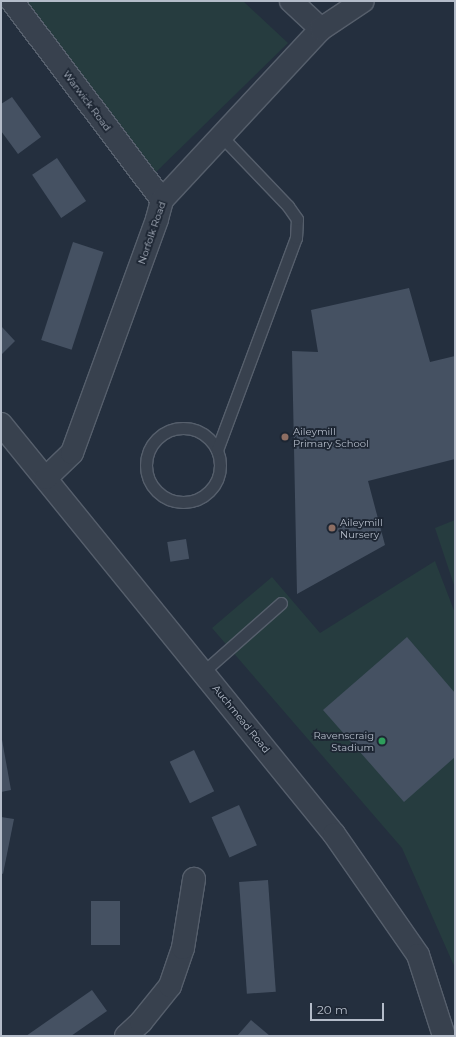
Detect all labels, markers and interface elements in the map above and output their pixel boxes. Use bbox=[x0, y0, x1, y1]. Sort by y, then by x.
street label: Warwick Road bbox=[60, 68, 114, 134]
street label: Norfolk Road bbox=[136, 200, 168, 266]
place label: Aileymill Primary School bbox=[293, 425, 369, 448]
marker: Aileymill Primary School bbox=[280, 432, 290, 442]
place label: Aileymill Nursery bbox=[340, 516, 383, 540]
marker: Aileymill Nursery bbox=[327, 523, 337, 533]
street label: Auchmead Road bbox=[210, 683, 272, 755]
place label: Ravenscraig Stadium bbox=[313, 729, 374, 752]
marker: Ravenscraig Stadium bbox=[377, 736, 387, 746]
scale bar bbox=[312, 995, 386, 1021]
text: 20 m bbox=[317, 1002, 348, 1017]

